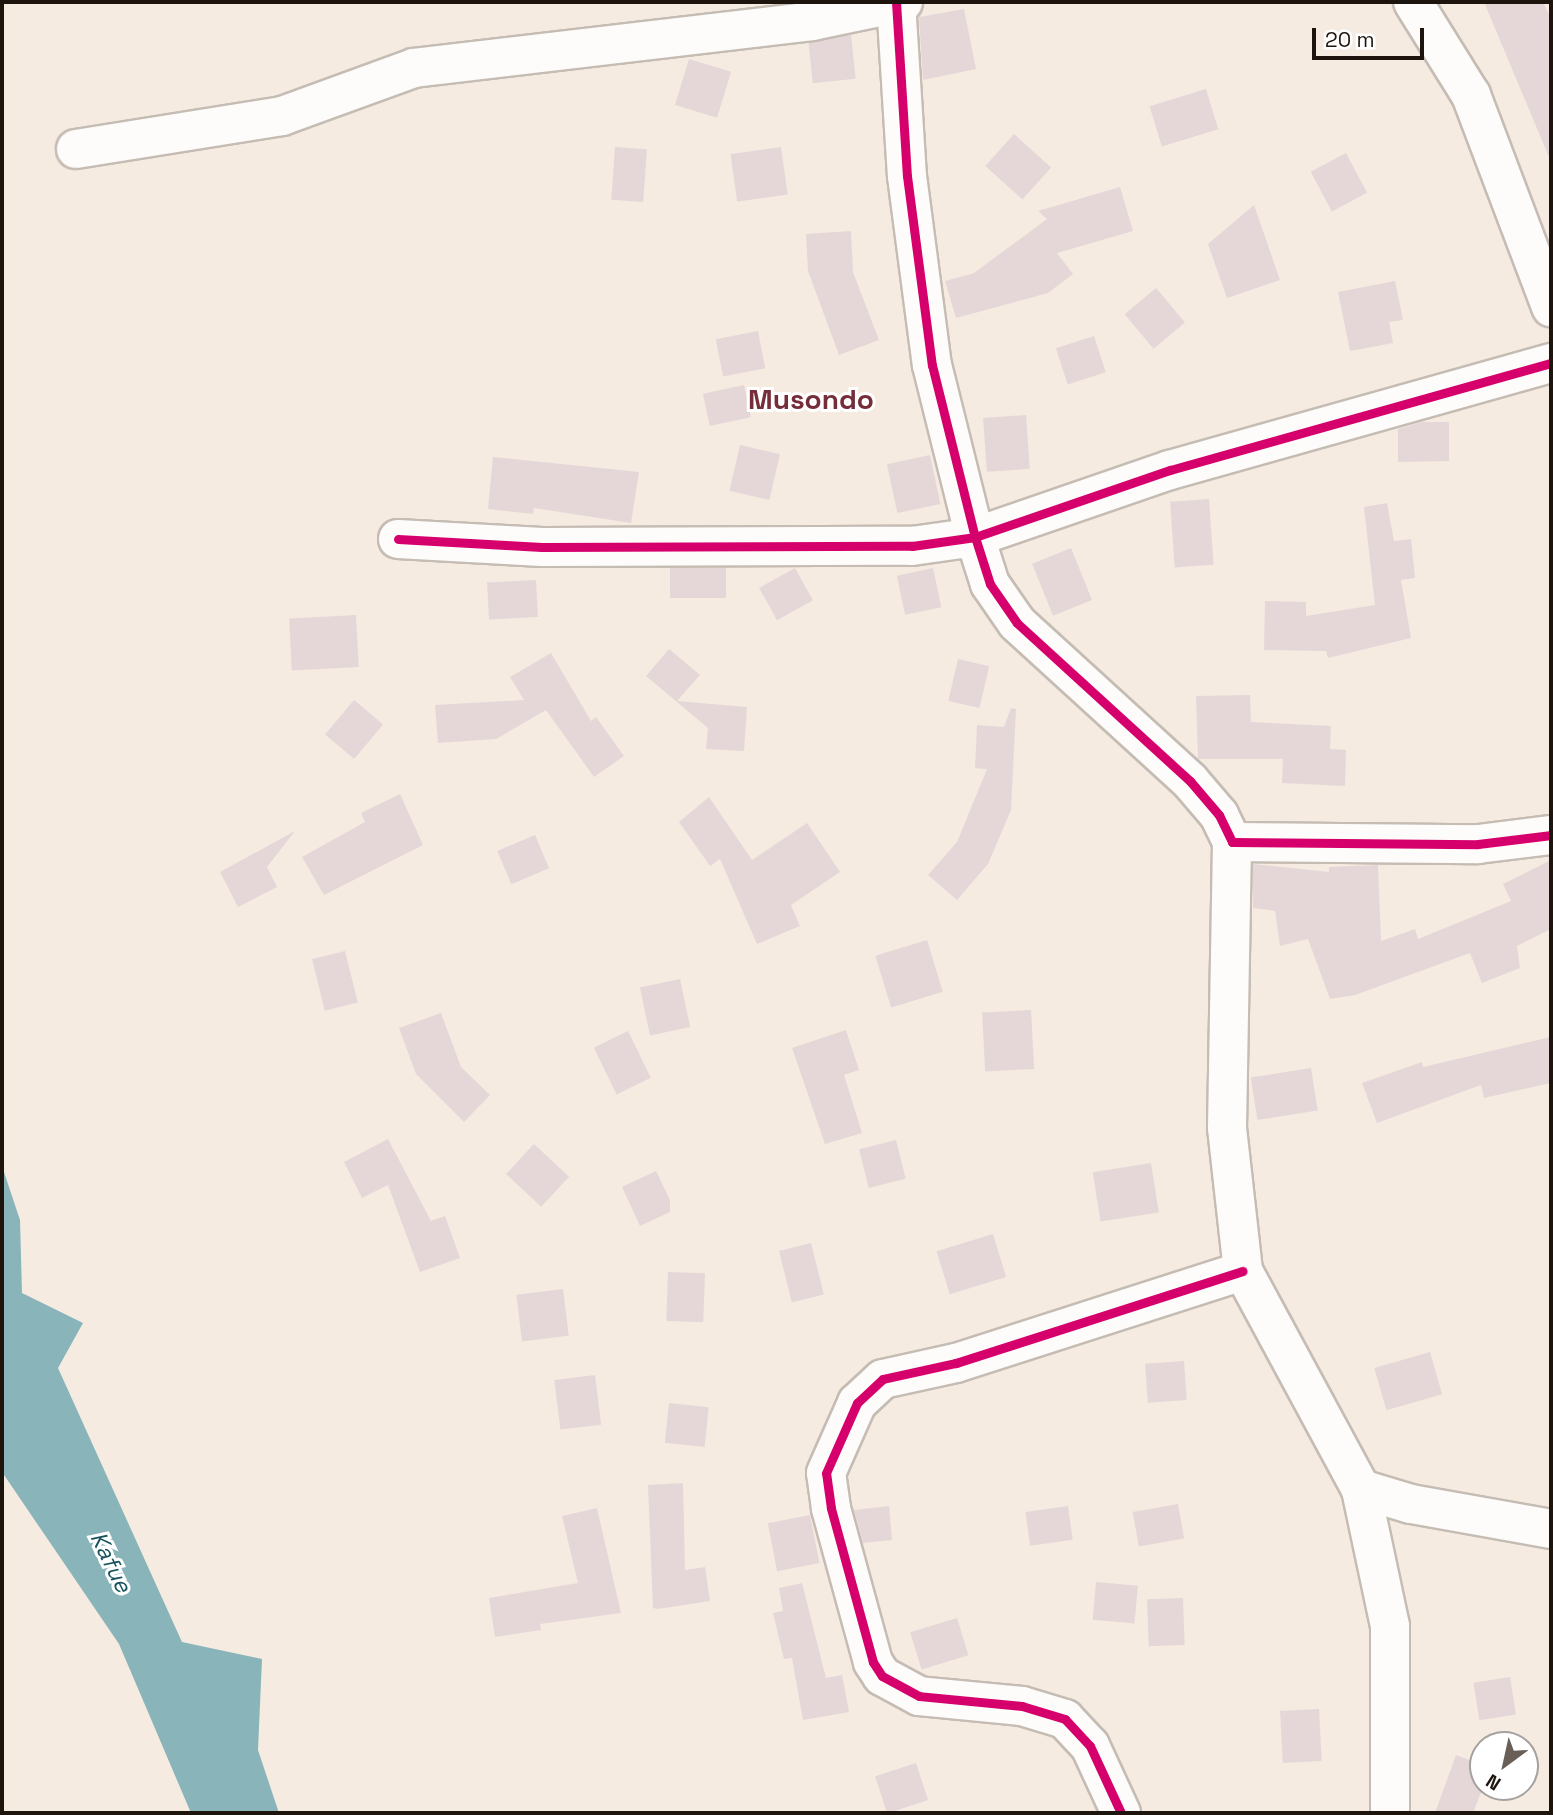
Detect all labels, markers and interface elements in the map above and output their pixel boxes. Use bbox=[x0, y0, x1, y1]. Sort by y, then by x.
scale bar bbox=[1315, 14, 1427, 58]
text: 20 m bbox=[1325, 26, 1375, 53]
district label: Musondo bbox=[748, 382, 874, 416]
water label: Kafue bbox=[84, 1527, 138, 1597]
north arrow bbox=[1469, 1731, 1539, 1801]
text: N bbox=[1481, 1768, 1506, 1796]

